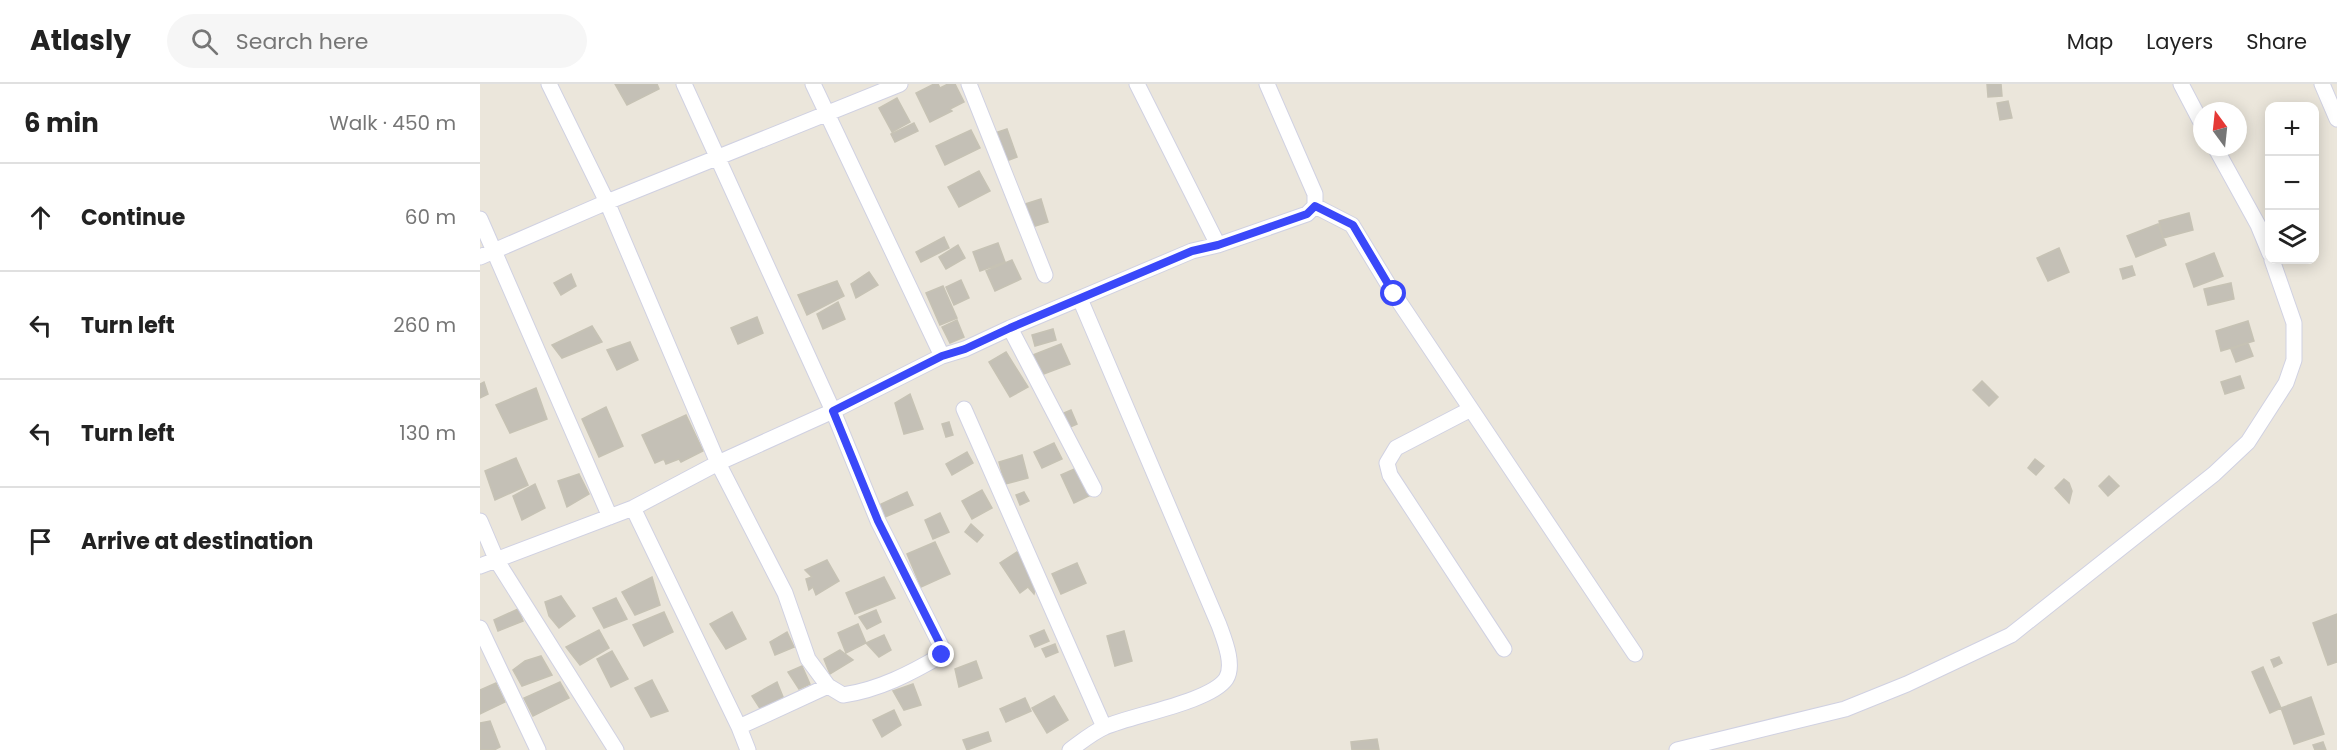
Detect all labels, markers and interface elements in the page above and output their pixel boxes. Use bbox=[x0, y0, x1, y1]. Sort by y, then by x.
search box bbox=[167, 14, 587, 68]
text: Atlasly bbox=[30, 21, 131, 60]
icon: search bbox=[188, 25, 221, 58]
text: Search here bbox=[236, 26, 368, 57]
text: Map bbox=[2067, 27, 2113, 56]
text: Layers bbox=[2146, 27, 2213, 56]
text: Share bbox=[2246, 27, 2307, 56]
north arrow bbox=[2193, 102, 2247, 156]
map controls bbox=[2265, 102, 2319, 264]
button: + bbox=[2265, 102, 2319, 156]
text: 6 min bbox=[24, 105, 99, 141]
text: Walk · 450 m bbox=[329, 109, 456, 137]
button: − bbox=[2265, 156, 2319, 210]
icon: ahead bbox=[24, 201, 57, 234]
text: Continue bbox=[81, 202, 185, 233]
text: 60 m bbox=[405, 203, 456, 231]
button: layers bbox=[2265, 210, 2319, 264]
route start bbox=[1380, 280, 1406, 306]
icon: left bbox=[24, 309, 57, 342]
text: Turn left bbox=[81, 310, 175, 341]
text: 260 m bbox=[393, 311, 456, 339]
icon: left bbox=[24, 417, 57, 450]
text: Turn left bbox=[81, 418, 175, 449]
text: 130 m bbox=[399, 419, 456, 447]
icon: arrive bbox=[24, 525, 57, 558]
text: Arrive at destination bbox=[81, 526, 313, 557]
route end bbox=[928, 641, 954, 667]

